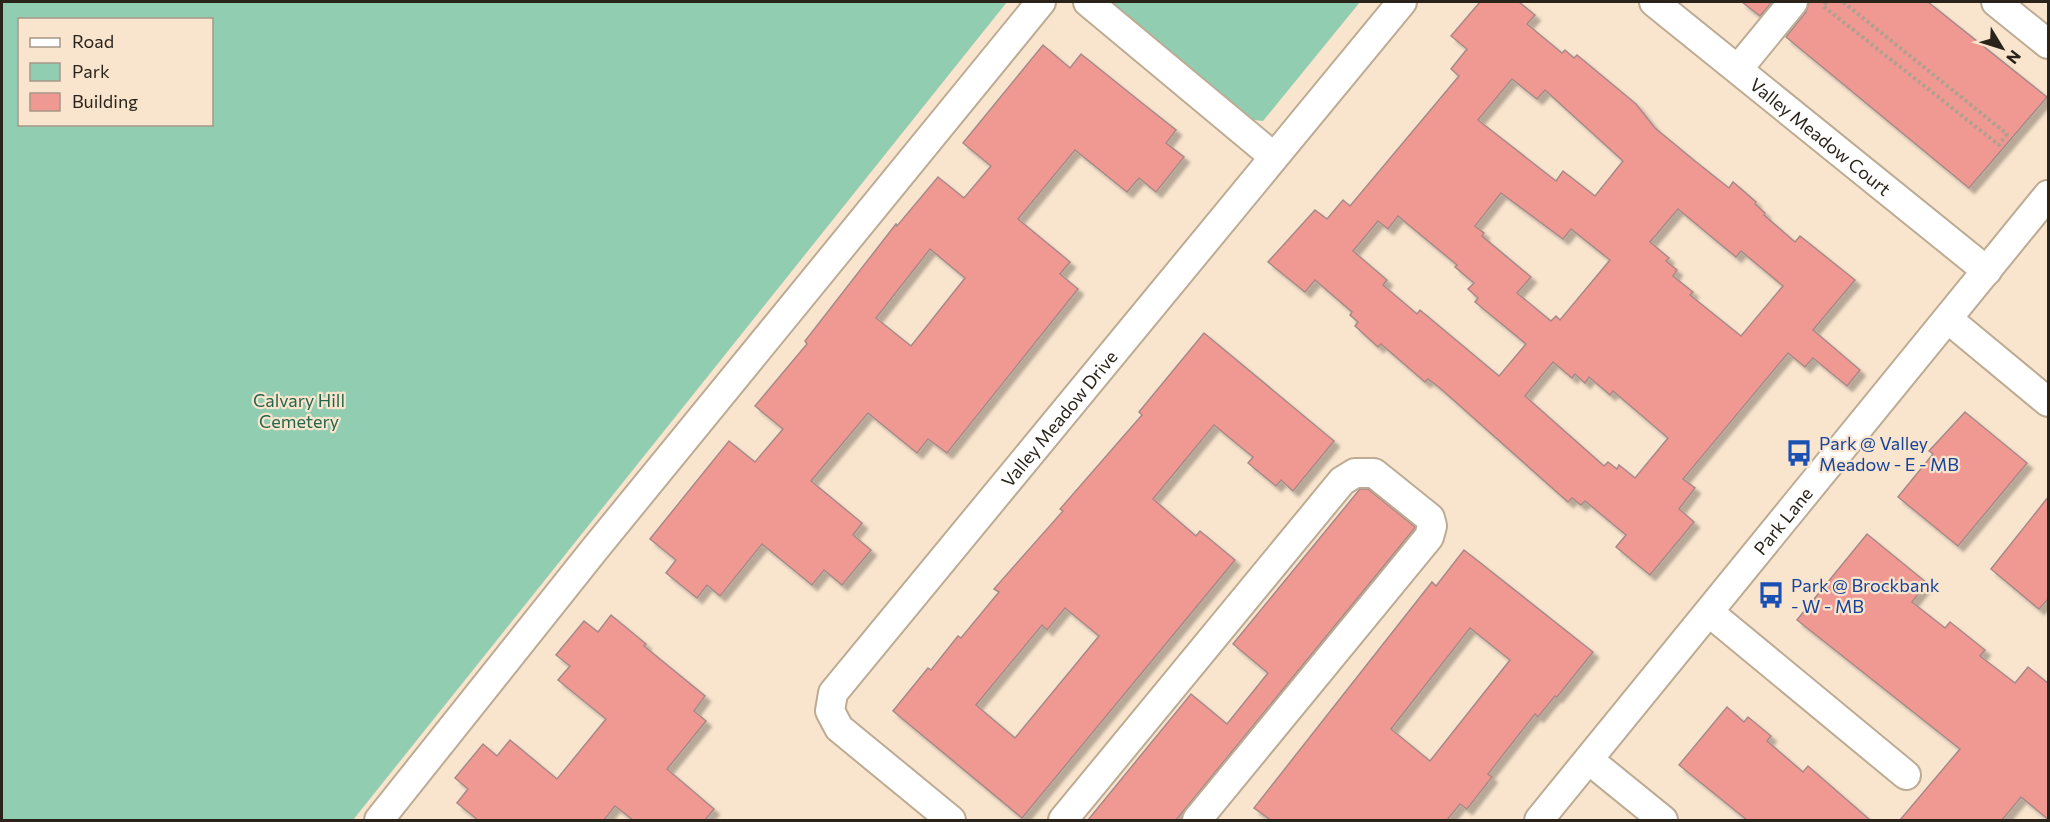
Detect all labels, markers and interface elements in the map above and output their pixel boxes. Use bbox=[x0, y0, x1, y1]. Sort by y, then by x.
legend bbox=[18, 18, 213, 126]
north arrow bbox=[1972, 18, 2032, 78]
text: Road bbox=[72, 30, 114, 52]
text: N bbox=[2003, 47, 2025, 68]
text: Park bbox=[72, 60, 110, 82]
street label: Valley Meadow Court bbox=[1746, 73, 1895, 200]
text: Building bbox=[72, 90, 138, 112]
street label: Valley Meadow Drive bbox=[996, 346, 1122, 491]
park label: Calvary Hill Cemetery bbox=[253, 389, 345, 432]
place label: Park @ Valley Meadow - E - MB bbox=[1819, 432, 1959, 475]
bus stop icon: Park @ Valley Meadow - E - MB bbox=[1784, 438, 1814, 468]
street label: Park Lane bbox=[1749, 482, 1817, 559]
place label: Park @ Brockbank - W - MB bbox=[1791, 574, 1940, 617]
bus stop icon: Park @ Brockbank - W - MB bbox=[1756, 580, 1786, 610]

